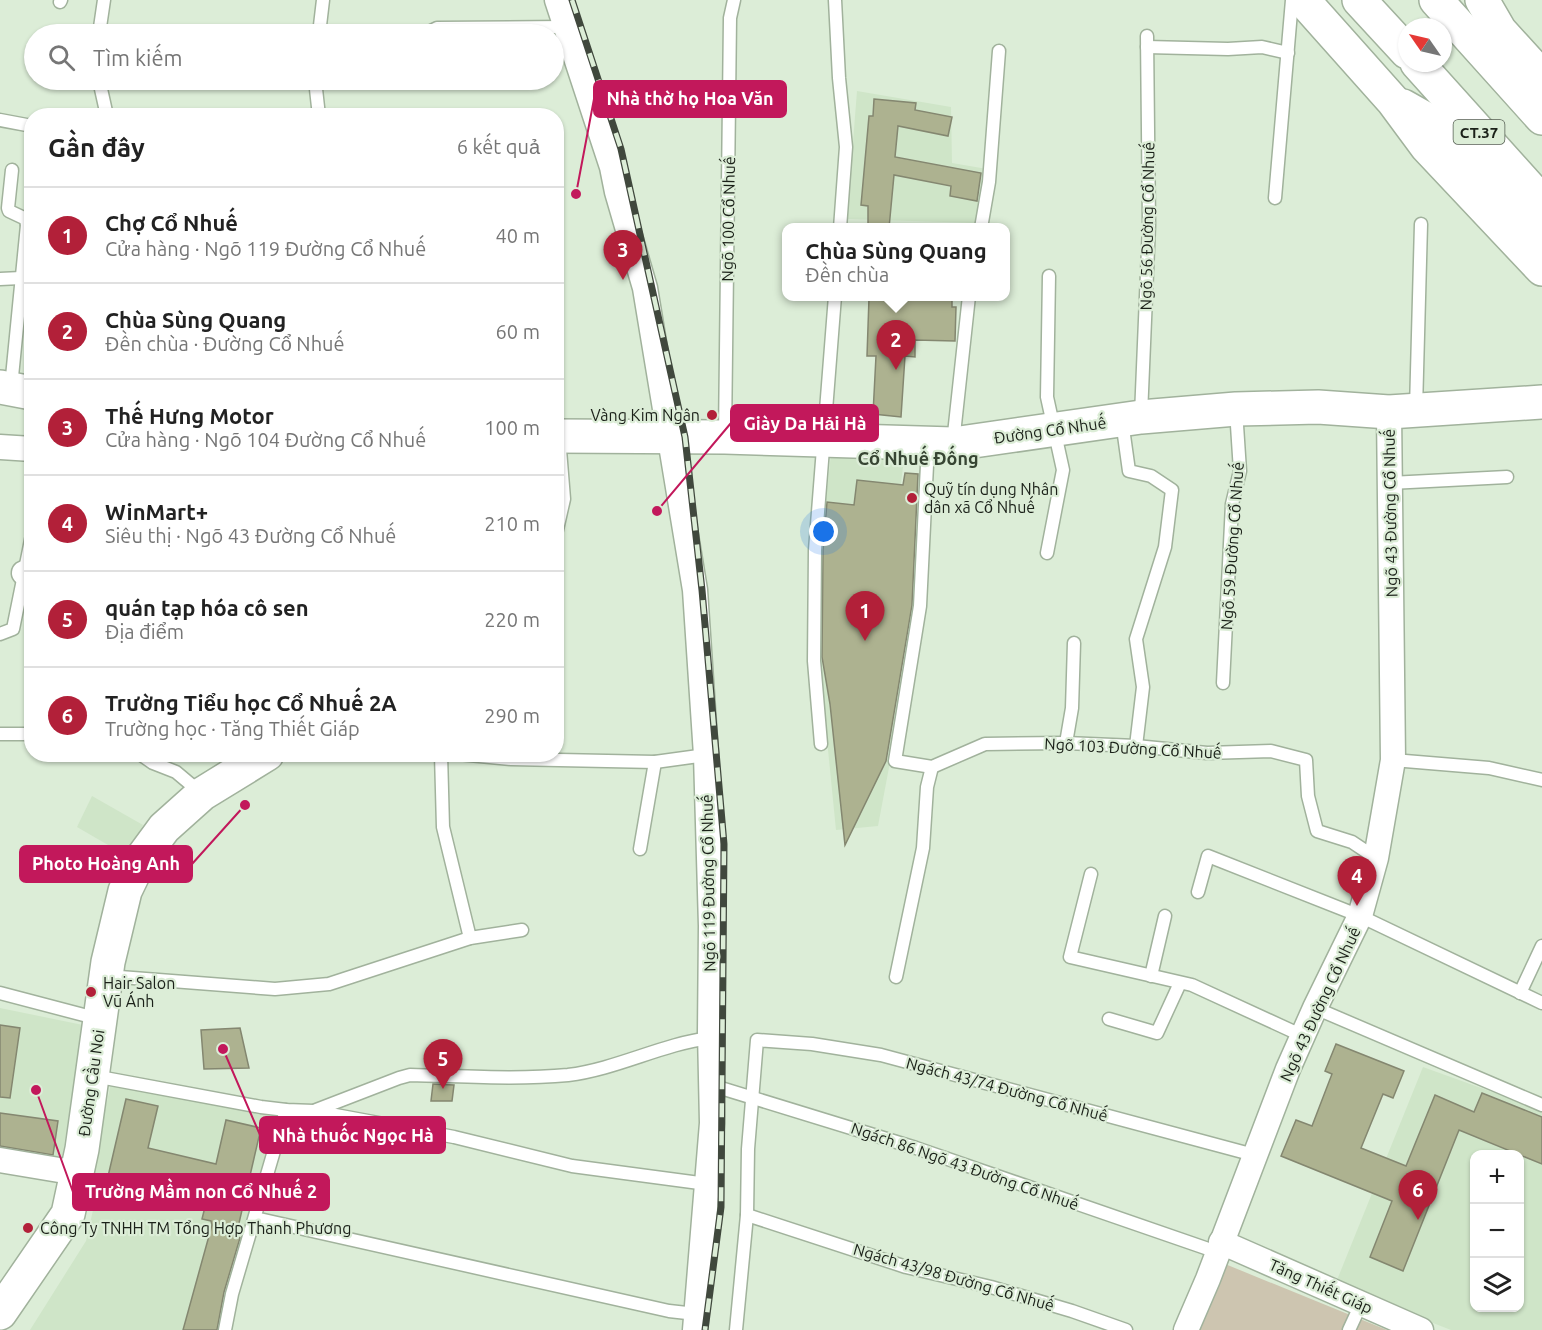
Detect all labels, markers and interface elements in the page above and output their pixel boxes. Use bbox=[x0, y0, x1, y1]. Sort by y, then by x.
north arrow bbox=[1398, 18, 1452, 72]
search box bbox=[24, 24, 564, 90]
icon: search bbox=[45, 41, 78, 74]
text: Tìm kiếm bbox=[93, 45, 183, 70]
callout: Nhà thờ họ Hoa Văn bbox=[594, 81, 786, 117]
text: Nhà thờ họ Hoa Văn bbox=[606, 88, 774, 108]
road number: CT.37 bbox=[1454, 120, 1504, 144]
text: Gần đây bbox=[48, 133, 145, 162]
text: 6 kết quả bbox=[457, 135, 540, 158]
street label: Ngõ 56 Đường Cổ Nhuế bbox=[1134, 141, 1157, 310]
street label: Ngõ 100 Cổ Nhuế bbox=[715, 156, 738, 282]
text: Chợ Cổ Nhuế bbox=[105, 210, 238, 235]
popup bbox=[782, 223, 1010, 301]
text: 1 bbox=[62, 224, 73, 247]
text: 40 m bbox=[496, 224, 540, 247]
pin: 3 bbox=[604, 230, 642, 280]
text: Cửa hàng · Ngõ 119 Đường Cổ Nhuế bbox=[105, 237, 426, 260]
text: Chùa Sùng Quang bbox=[805, 238, 987, 263]
text: Đền chùa bbox=[805, 263, 889, 286]
text: Chùa Sùng Quang bbox=[105, 307, 286, 332]
text: 2 bbox=[62, 320, 73, 343]
text: 60 m bbox=[496, 320, 540, 343]
pin: 2 bbox=[876, 320, 916, 370]
text: Đền chùa · Đường Cổ Nhuế bbox=[105, 332, 345, 355]
text: Thế Hưng Motor bbox=[105, 403, 274, 428]
callout: Giày Da Hải Hà bbox=[731, 405, 878, 441]
place label: Vàng Kim Ngân bbox=[590, 406, 700, 424]
marker: Vàng Kim Ngân bbox=[705, 408, 719, 422]
street label: Đường Cổ Nhuế bbox=[992, 410, 1107, 447]
text: Giày Da Hải Hà bbox=[743, 413, 867, 433]
text: 3 bbox=[62, 416, 73, 439]
text: 100 m bbox=[484, 416, 540, 439]
text: Cửa hàng · Ngõ 104 Đường Cổ Nhuế bbox=[105, 428, 426, 451]
street label: Ngõ 43 Đường Cổ Nhuế bbox=[1377, 429, 1400, 598]
district label: Cổ Nhuế Đống bbox=[857, 445, 979, 468]
street label: Ngõ 59 Đường Cổ Nhuế bbox=[1214, 461, 1247, 631]
place label: Quỹ tín dụng Nhân dân xã Cổ Nhuế bbox=[924, 480, 1058, 516]
marker: Quỹ tín dụng Nhân dân xã Cổ Nhuế bbox=[905, 491, 919, 505]
text: WinMart+ bbox=[105, 499, 208, 524]
text: 4 bbox=[62, 512, 73, 535]
text: 210 m bbox=[484, 512, 540, 535]
your location bbox=[809, 517, 838, 546]
text: Siêu thị · Ngõ 43 Đường Cổ Nhuế bbox=[105, 524, 396, 547]
pin: 1 bbox=[846, 592, 884, 641]
text: quán tạp hóa cô sen bbox=[105, 595, 309, 620]
text: 5 bbox=[62, 608, 73, 631]
text: 220 m bbox=[484, 608, 540, 631]
text: Địa điểm bbox=[105, 620, 184, 643]
text: Trường Tiểu học Cổ Nhuế 2A bbox=[105, 690, 397, 715]
text: 6 bbox=[62, 704, 73, 727]
text: 290 m bbox=[484, 704, 540, 727]
text: Trường học · Tăng Thiết Giáp bbox=[105, 717, 360, 740]
street label: Ngõ 103 Đường Cổ Nhuế bbox=[1044, 731, 1222, 762]
street label: Ngõ 119 Đường Cổ Nhuế bbox=[695, 794, 719, 972]
callout: Photo Hoàng Anh bbox=[20, 846, 192, 882]
text: Photo Hoàng Anh bbox=[32, 853, 180, 873]
pin: 4 bbox=[1338, 856, 1376, 906]
street label: Ngõ 43 Đường Cổ Nhuế bbox=[1274, 923, 1364, 1084]
place label: Hair Salon Vũ Ánh bbox=[103, 974, 175, 1010]
marker: Hair Salon Vũ Ánh bbox=[84, 985, 98, 999]
street label: Đường Cầu Noi bbox=[72, 1028, 107, 1138]
pin: 5 bbox=[424, 1040, 462, 1089]
street label: Ngách 43/74 Đường Cổ Nhuế bbox=[904, 1051, 1111, 1125]
street label: Ngách 86 Ngõ 43 Đường Cổ Nhuế bbox=[849, 1116, 1082, 1213]
callout: Nhà thuốc Ngọc Hà bbox=[260, 1117, 445, 1153]
text: Nhà thuốc Ngọc Hà bbox=[272, 1122, 434, 1145]
map controls bbox=[1470, 1150, 1524, 1312]
button: + bbox=[1470, 1150, 1524, 1204]
pin: 6 bbox=[1398, 1170, 1438, 1220]
callout: Trường Mầm non Cổ Nhuế 2 bbox=[73, 1174, 329, 1210]
text: Trường Mầm non Cổ Nhuế 2 bbox=[85, 1178, 317, 1201]
button: − bbox=[1470, 1204, 1524, 1258]
place label: Công Ty TNHH TM Tổng Hợp Thanh Phương bbox=[40, 1219, 351, 1237]
marker: Công Ty TNHH TM Tổng Hợp Thanh Phương bbox=[21, 1221, 35, 1235]
street label: Ngách 43/98 Đường Cổ Nhuế bbox=[852, 1237, 1057, 1314]
street label: Tăng Thiết Giáp bbox=[1267, 1252, 1377, 1317]
button: layers bbox=[1470, 1258, 1524, 1312]

